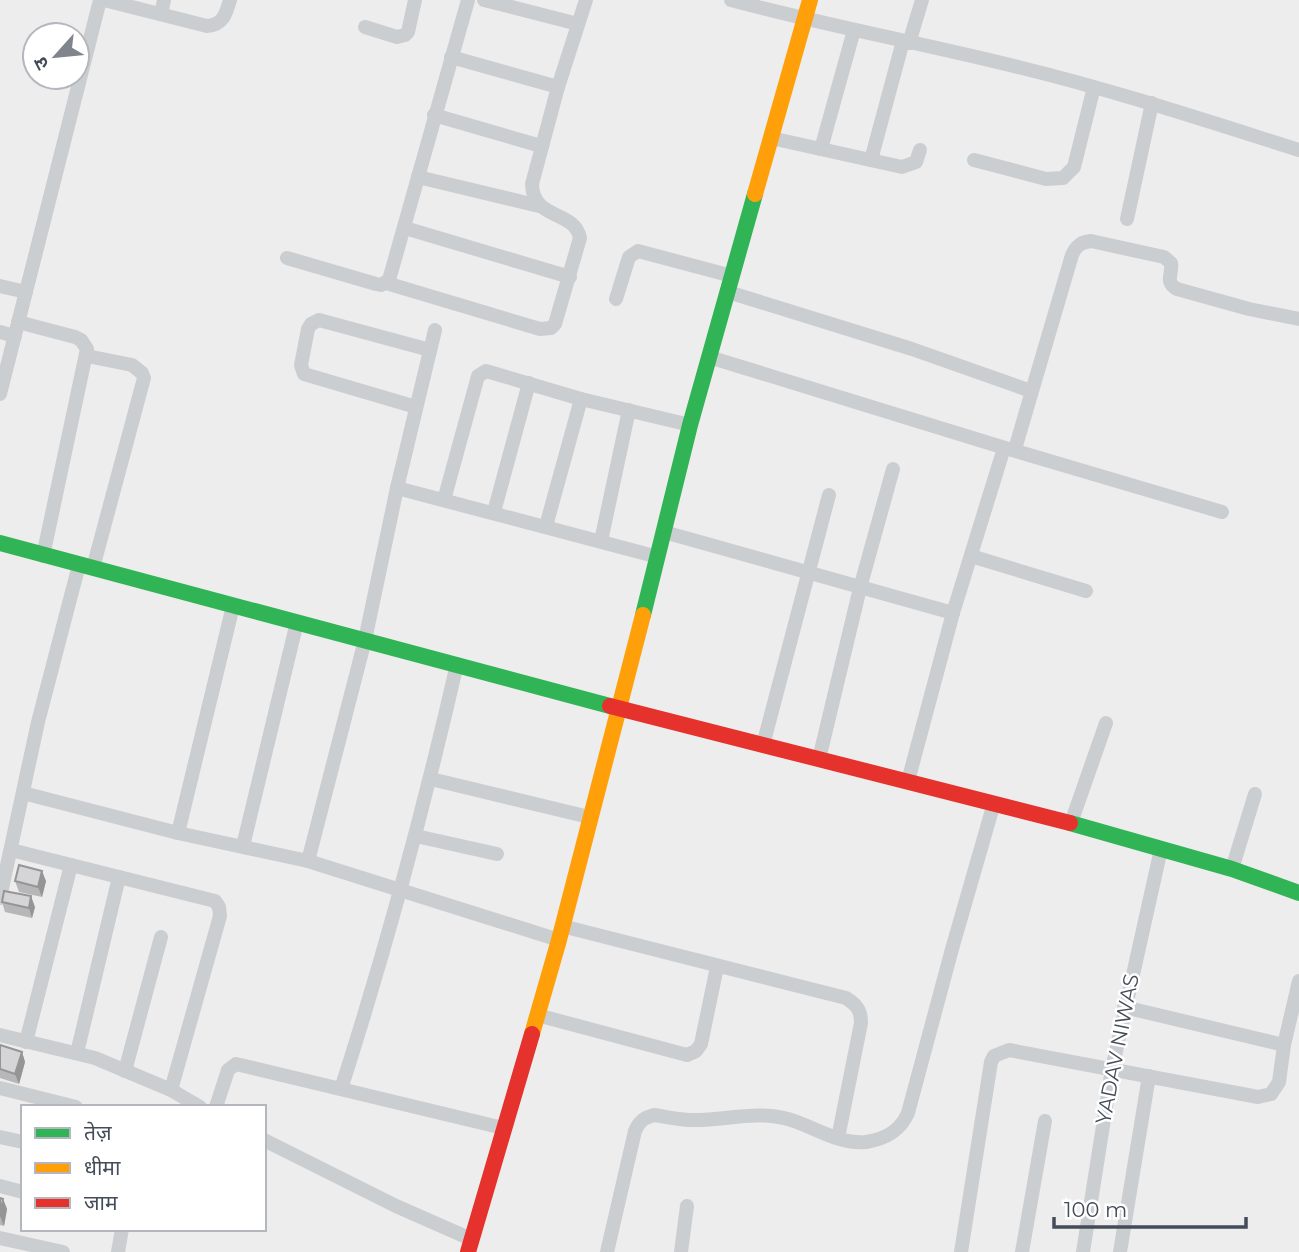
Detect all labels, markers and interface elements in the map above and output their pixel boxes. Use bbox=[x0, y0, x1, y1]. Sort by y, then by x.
north arrow bbox=[21, 21, 91, 91]
text: उ bbox=[28, 53, 54, 74]
street label: YADAV NIWAS bbox=[1090, 972, 1144, 1126]
legend bbox=[21, 1105, 266, 1231]
text: तेज़ bbox=[84, 1120, 112, 1145]
text: धीमा bbox=[84, 1155, 121, 1180]
scale bar bbox=[1054, 1186, 1246, 1230]
text: जाम bbox=[84, 1190, 118, 1215]
text: 100 m bbox=[1064, 1197, 1127, 1222]

